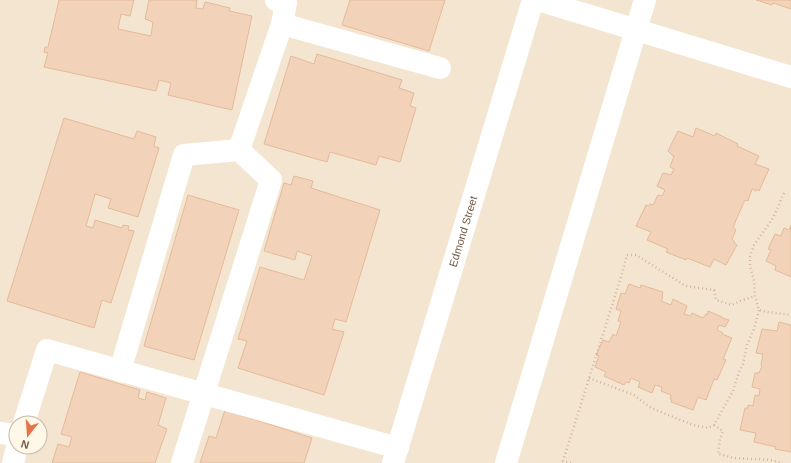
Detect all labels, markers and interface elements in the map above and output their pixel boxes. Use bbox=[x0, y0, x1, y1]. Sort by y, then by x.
street label: Edmond Street bbox=[447, 194, 479, 268]
north arrow bbox=[8, 415, 48, 455]
text: N bbox=[19, 438, 31, 451]

